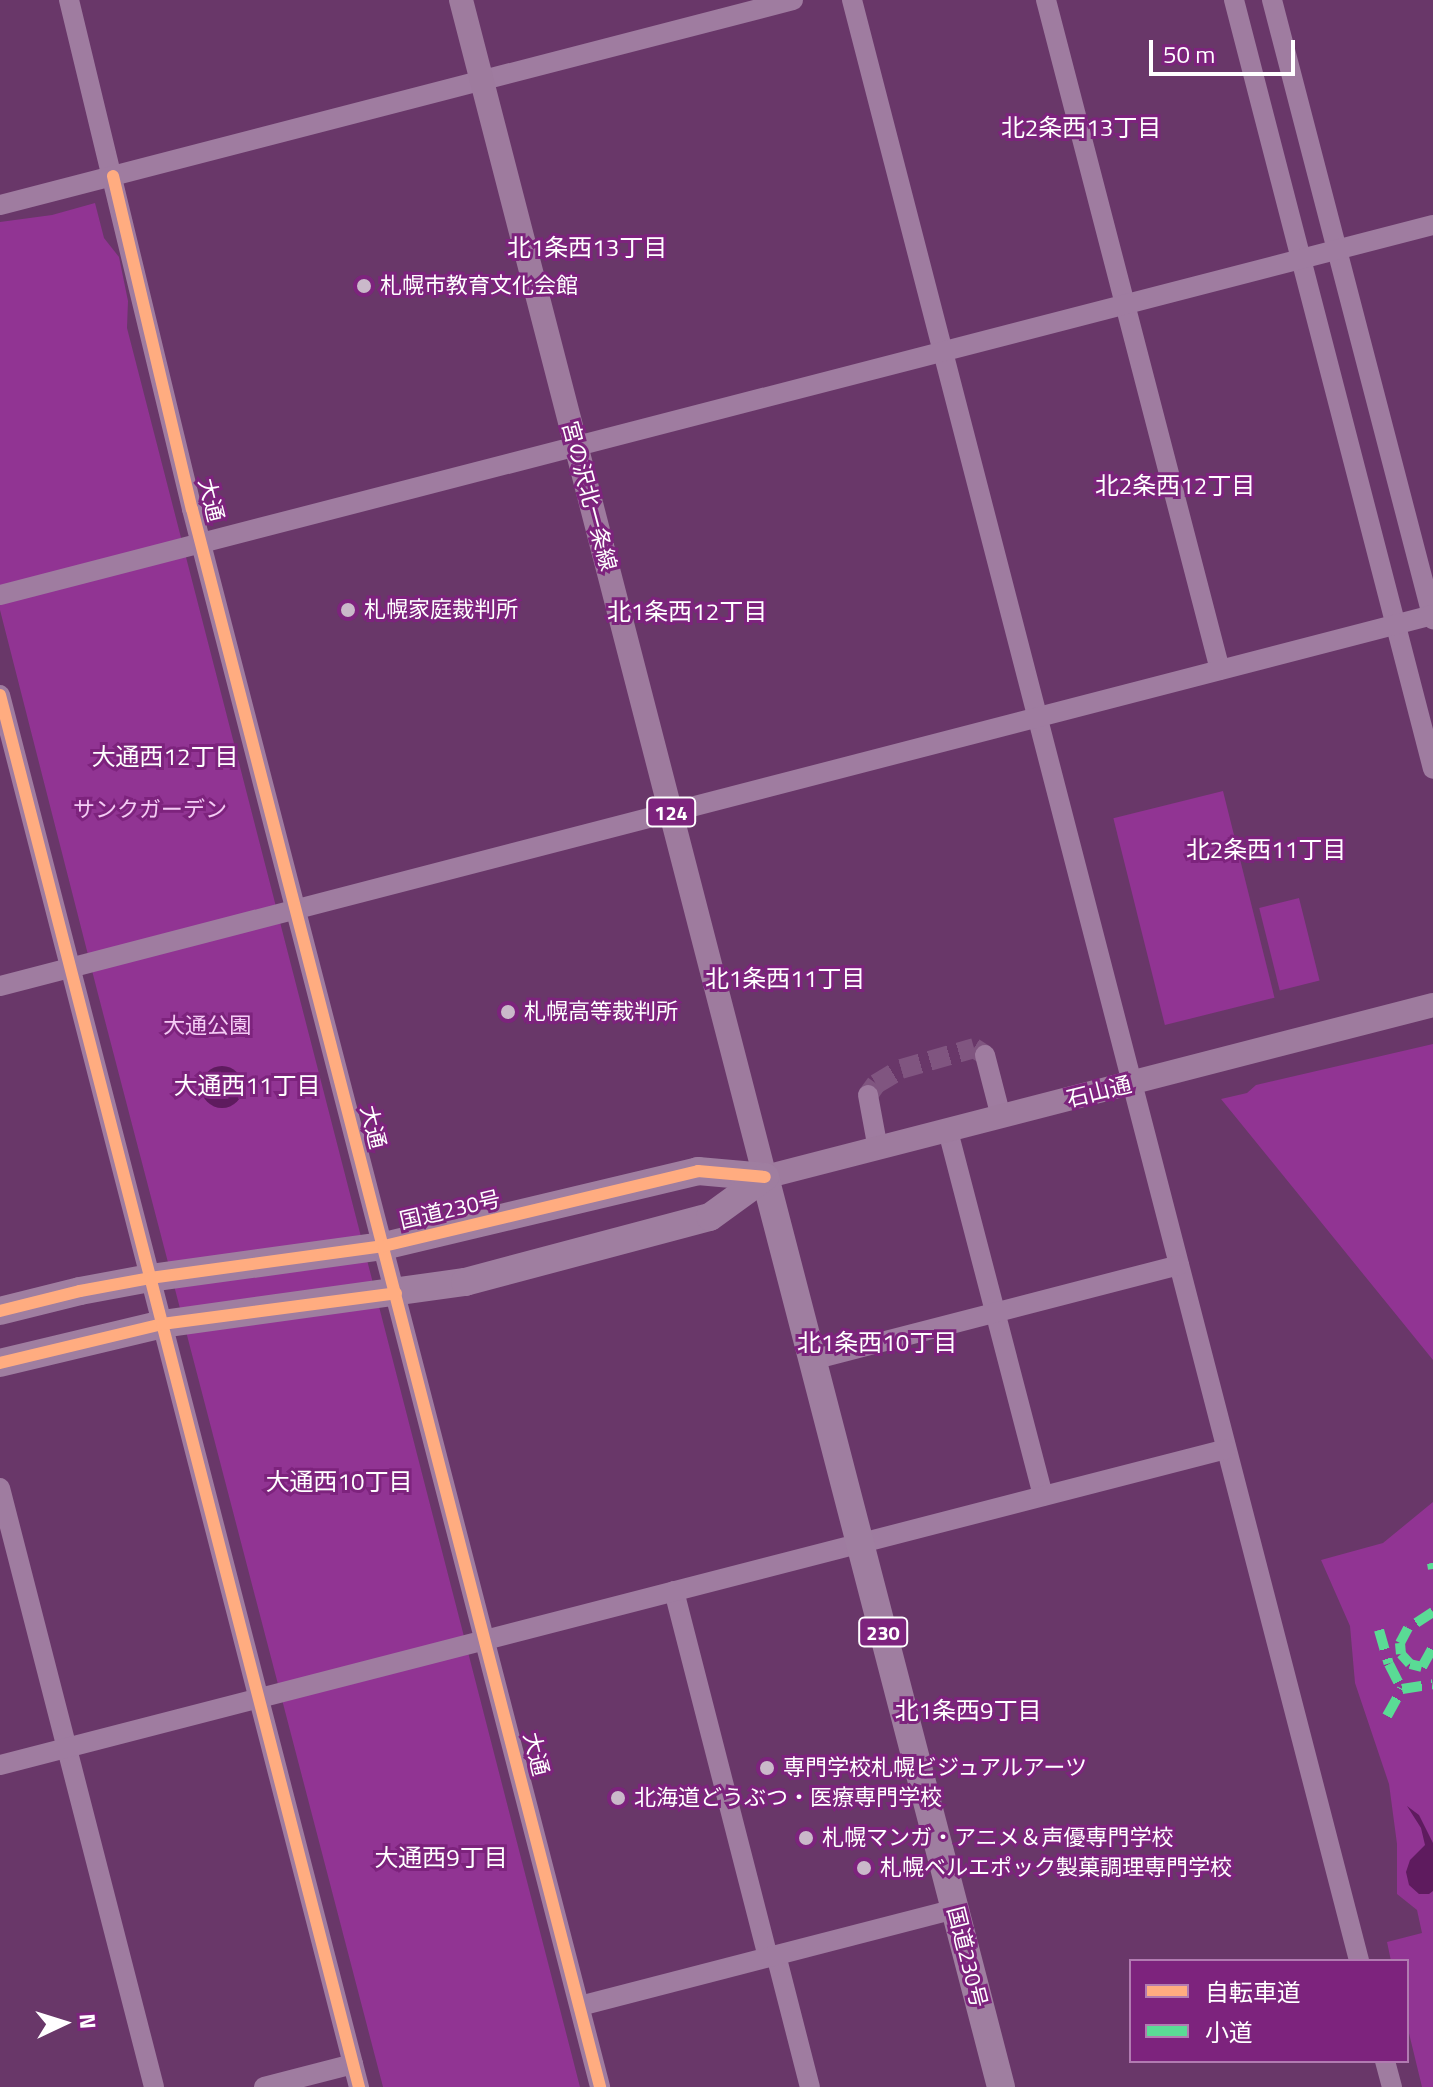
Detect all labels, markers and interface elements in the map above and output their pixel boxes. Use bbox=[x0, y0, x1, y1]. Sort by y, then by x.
scale bar bbox=[1153, 24, 1299, 74]
text: 50 m bbox=[1163, 36, 1215, 72]
district label: 北2条西13丁目 bbox=[1001, 114, 1161, 142]
district label: 北1条西13丁目 bbox=[507, 234, 667, 262]
place label: 札幌市教育文化会館 bbox=[380, 273, 578, 299]
marker: 札幌市教育文化会館 bbox=[355, 277, 373, 295]
street label: 宮の沢北一条線 bbox=[556, 418, 622, 574]
district label: 北2条西12丁目 bbox=[1095, 472, 1255, 500]
street label: 大通 bbox=[193, 475, 229, 525]
place label: 札幌家庭裁判所 bbox=[364, 597, 518, 623]
district label: 北1条西12丁目 bbox=[607, 598, 767, 626]
marker: 札幌家庭裁判所 bbox=[339, 601, 357, 619]
district label: 大通西12丁目 bbox=[92, 743, 238, 771]
road number: 124 bbox=[645, 796, 697, 828]
park label: サンクガーデン bbox=[73, 797, 227, 823]
district label: 北2条西11丁目 bbox=[1186, 836, 1346, 864]
district label: 北1条西11丁目 bbox=[705, 965, 865, 993]
place label: 札幌高等裁判所 bbox=[524, 999, 678, 1025]
marker: 札幌高等裁判所 bbox=[499, 1003, 517, 1021]
park label: 大通公園 bbox=[163, 1013, 251, 1039]
street label: 石山通 bbox=[1064, 1071, 1134, 1113]
district label: 大通西11丁目 bbox=[174, 1072, 320, 1100]
street label: 大通 bbox=[355, 1102, 391, 1152]
street label: 国道230号 bbox=[397, 1186, 503, 1234]
district label: 北1条西10丁目 bbox=[797, 1329, 957, 1357]
district label: 大通西10丁目 bbox=[266, 1468, 412, 1496]
road number: 230 bbox=[857, 1616, 909, 1648]
district label: 北1条西9丁目 bbox=[895, 1697, 1041, 1725]
street label: 大通 bbox=[518, 1729, 554, 1779]
place label: 専門学校札幌ビジュアルアーツ bbox=[783, 1755, 1090, 1781]
marker: 専門学校札幌ビジュアルアーツ bbox=[758, 1759, 776, 1777]
place label: 北海道どうぶつ・医療専門学校 bbox=[634, 1785, 942, 1811]
marker: 北海道どうぶつ・医療専門学校 bbox=[609, 1789, 627, 1807]
place label: 札幌マンガ・アニメ＆声優専門学校 bbox=[822, 1825, 1174, 1851]
marker: 札幌マンガ・アニメ＆声優専門学校 bbox=[797, 1829, 815, 1847]
district label: 大通西9丁目 bbox=[374, 1844, 508, 1872]
place label: 札幌ベルエポック製菓調理専門学校 bbox=[880, 1855, 1232, 1881]
marker: 札幌ベルエポック製菓調理専門学校 bbox=[855, 1859, 873, 1877]
street label: 国道230号 bbox=[942, 1904, 992, 2010]
legend bbox=[1129, 1959, 1409, 2063]
text: 自転車道 bbox=[1205, 1974, 1301, 2010]
north arrow bbox=[24, 1983, 104, 2063]
text: N bbox=[70, 2013, 105, 2030]
text: 小道 bbox=[1205, 2014, 1253, 2050]

